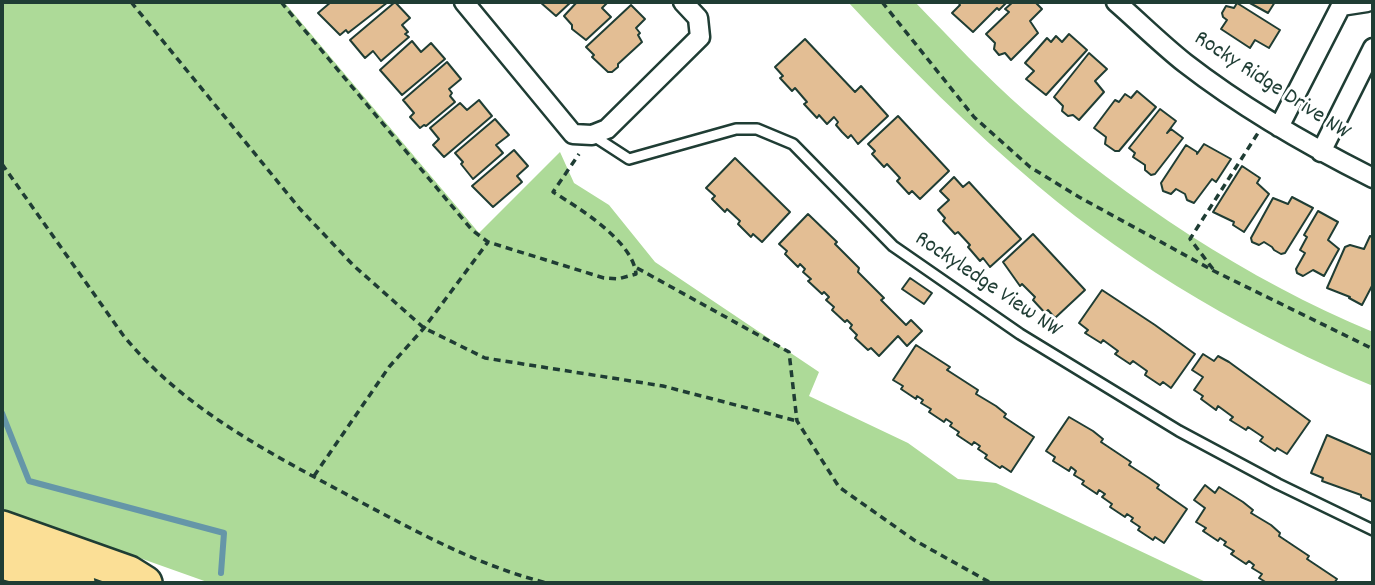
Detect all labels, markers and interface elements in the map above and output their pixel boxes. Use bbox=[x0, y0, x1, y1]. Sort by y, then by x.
street label: Rocky Ridge Drive NW bbox=[1188, 26, 1354, 148]
street label: Rockyledge View NW bbox=[908, 227, 1066, 345]

